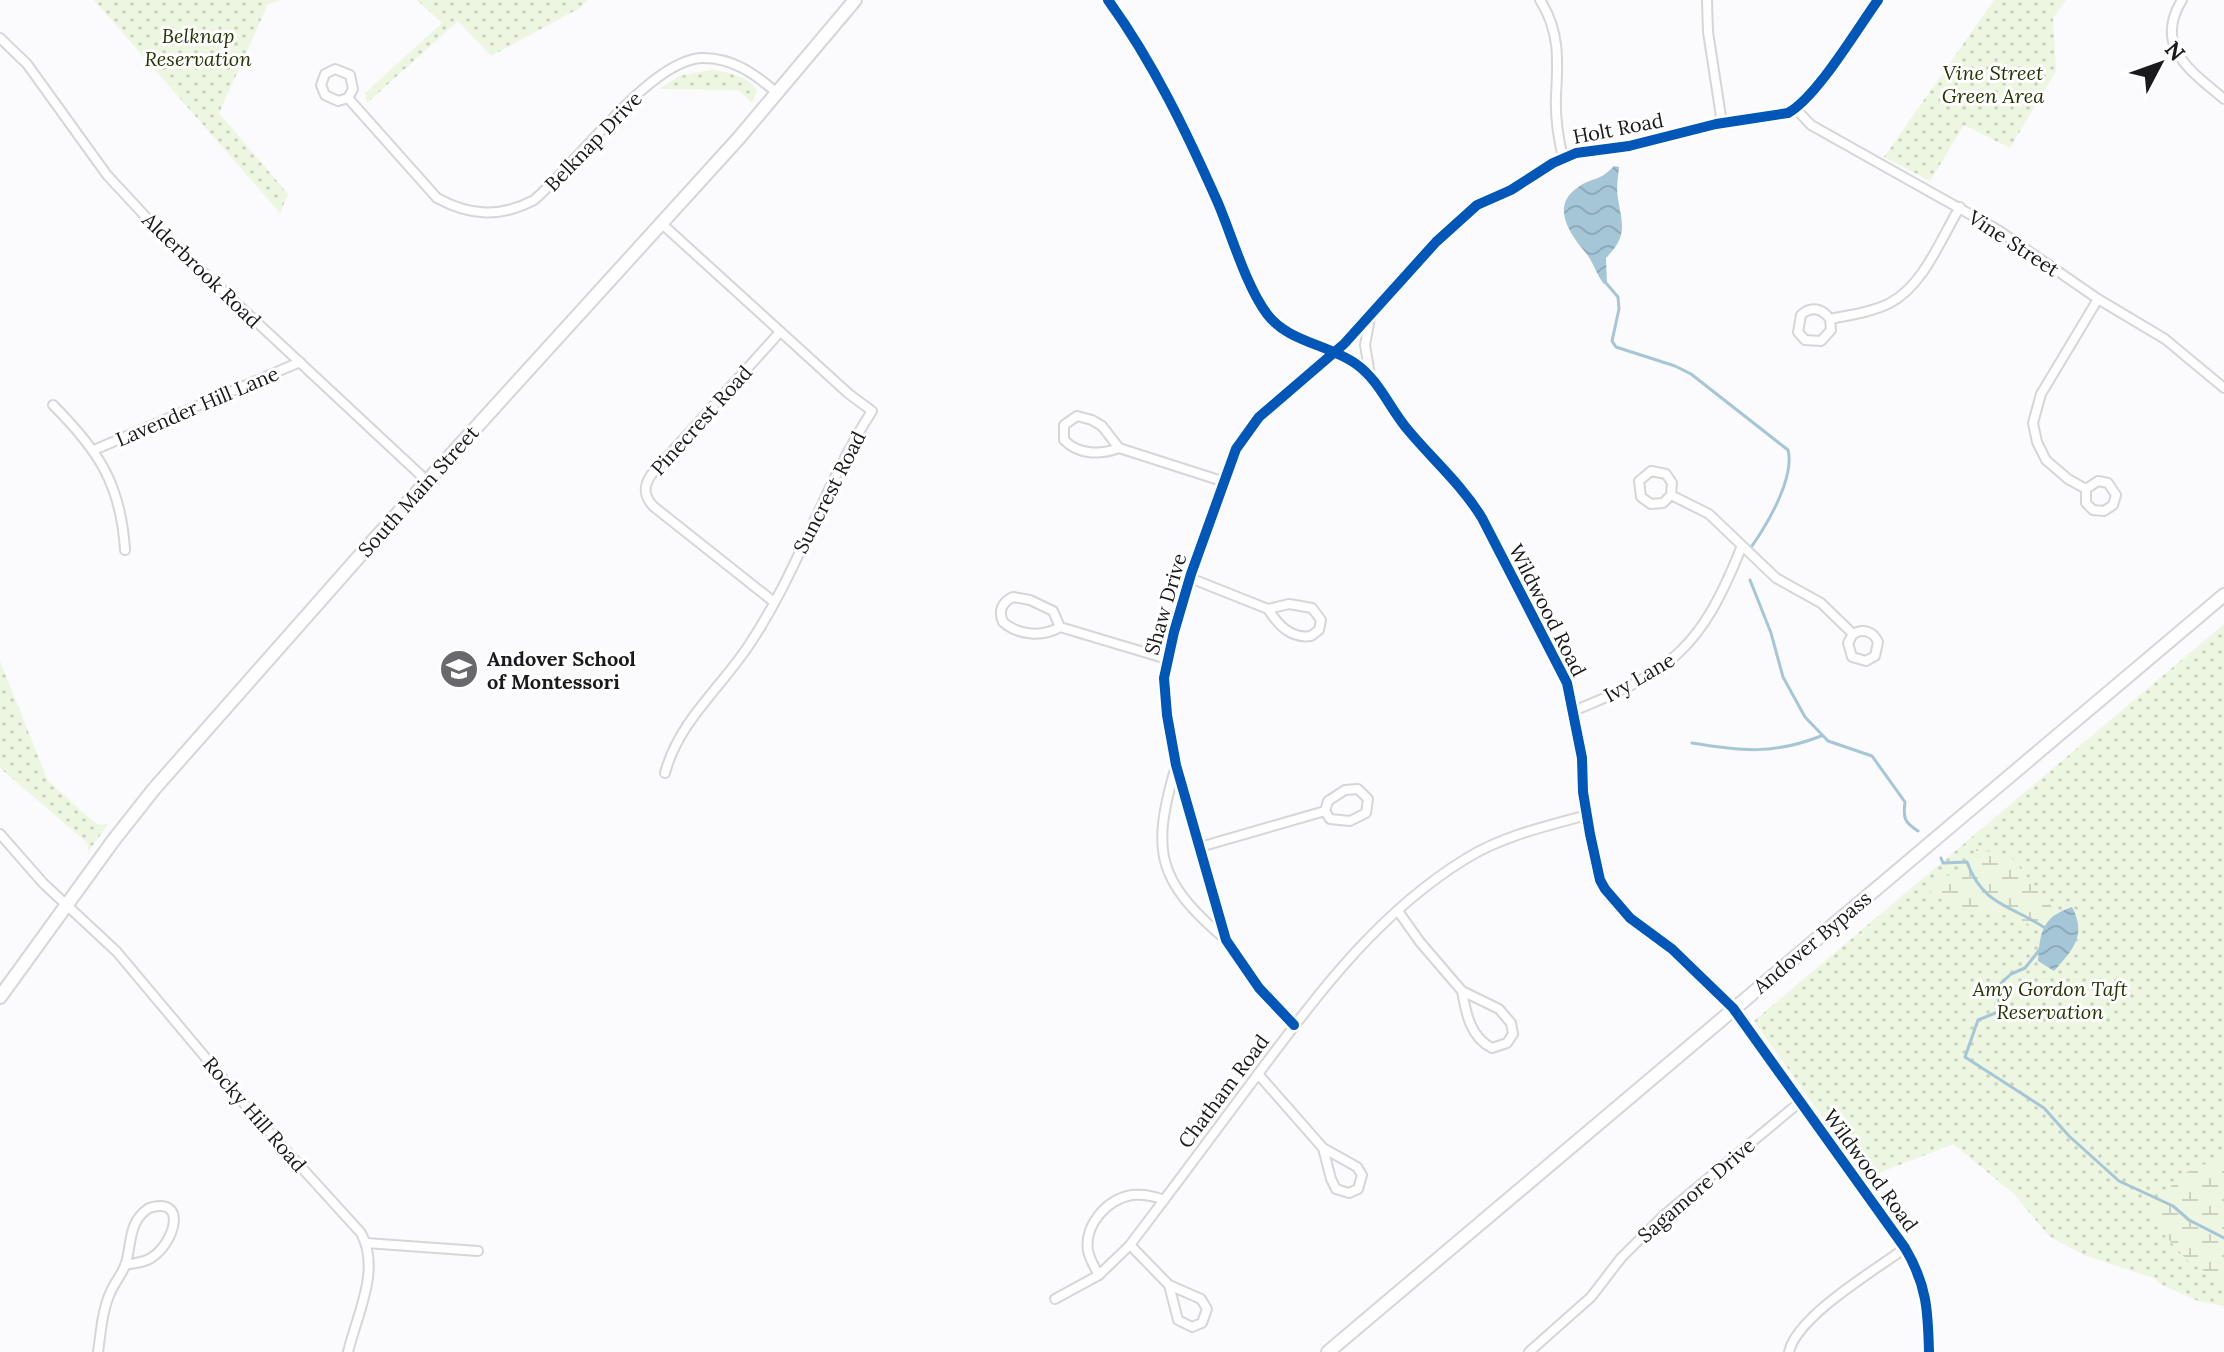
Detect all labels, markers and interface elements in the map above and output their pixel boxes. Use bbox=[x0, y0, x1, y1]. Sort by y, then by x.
park label: Belknap Reservation bbox=[144, 23, 252, 71]
north arrow bbox=[2120, 24, 2200, 104]
text: N bbox=[2159, 35, 2191, 66]
park label: Vine Street Green Area bbox=[1942, 60, 2044, 108]
street label: Belknap Drive bbox=[539, 86, 647, 196]
street label: Holt Road bbox=[1571, 107, 1665, 149]
street label: Vine Street bbox=[1963, 204, 2064, 282]
street label: Alderbrook Road bbox=[137, 206, 267, 333]
street label: Lavender Hill Lane bbox=[112, 360, 282, 452]
street label: Pinecrest Road bbox=[645, 360, 757, 480]
street label: South Main Street bbox=[352, 420, 484, 562]
street label: Suncrest Road bbox=[787, 427, 871, 557]
street label: Wildwood Road bbox=[1504, 540, 1592, 680]
street label: Shaw Drive bbox=[1139, 550, 1191, 658]
place label: Andover School of Montessori bbox=[487, 646, 636, 694]
street label: Ivy Lane bbox=[1599, 647, 1679, 707]
school or university icon: Andover School of Montessori bbox=[438, 648, 480, 690]
street label: Andover Bypass bbox=[1747, 885, 1876, 999]
park label: Amy Gordon Taft Reservation bbox=[1971, 976, 2128, 1024]
street label: Chatham Road bbox=[1172, 1029, 1274, 1153]
street label: Rocky Hill Road bbox=[198, 1051, 312, 1177]
street label: Wildwood Road bbox=[1818, 1104, 1924, 1236]
street label: Sagamore Drive bbox=[1632, 1132, 1760, 1248]

